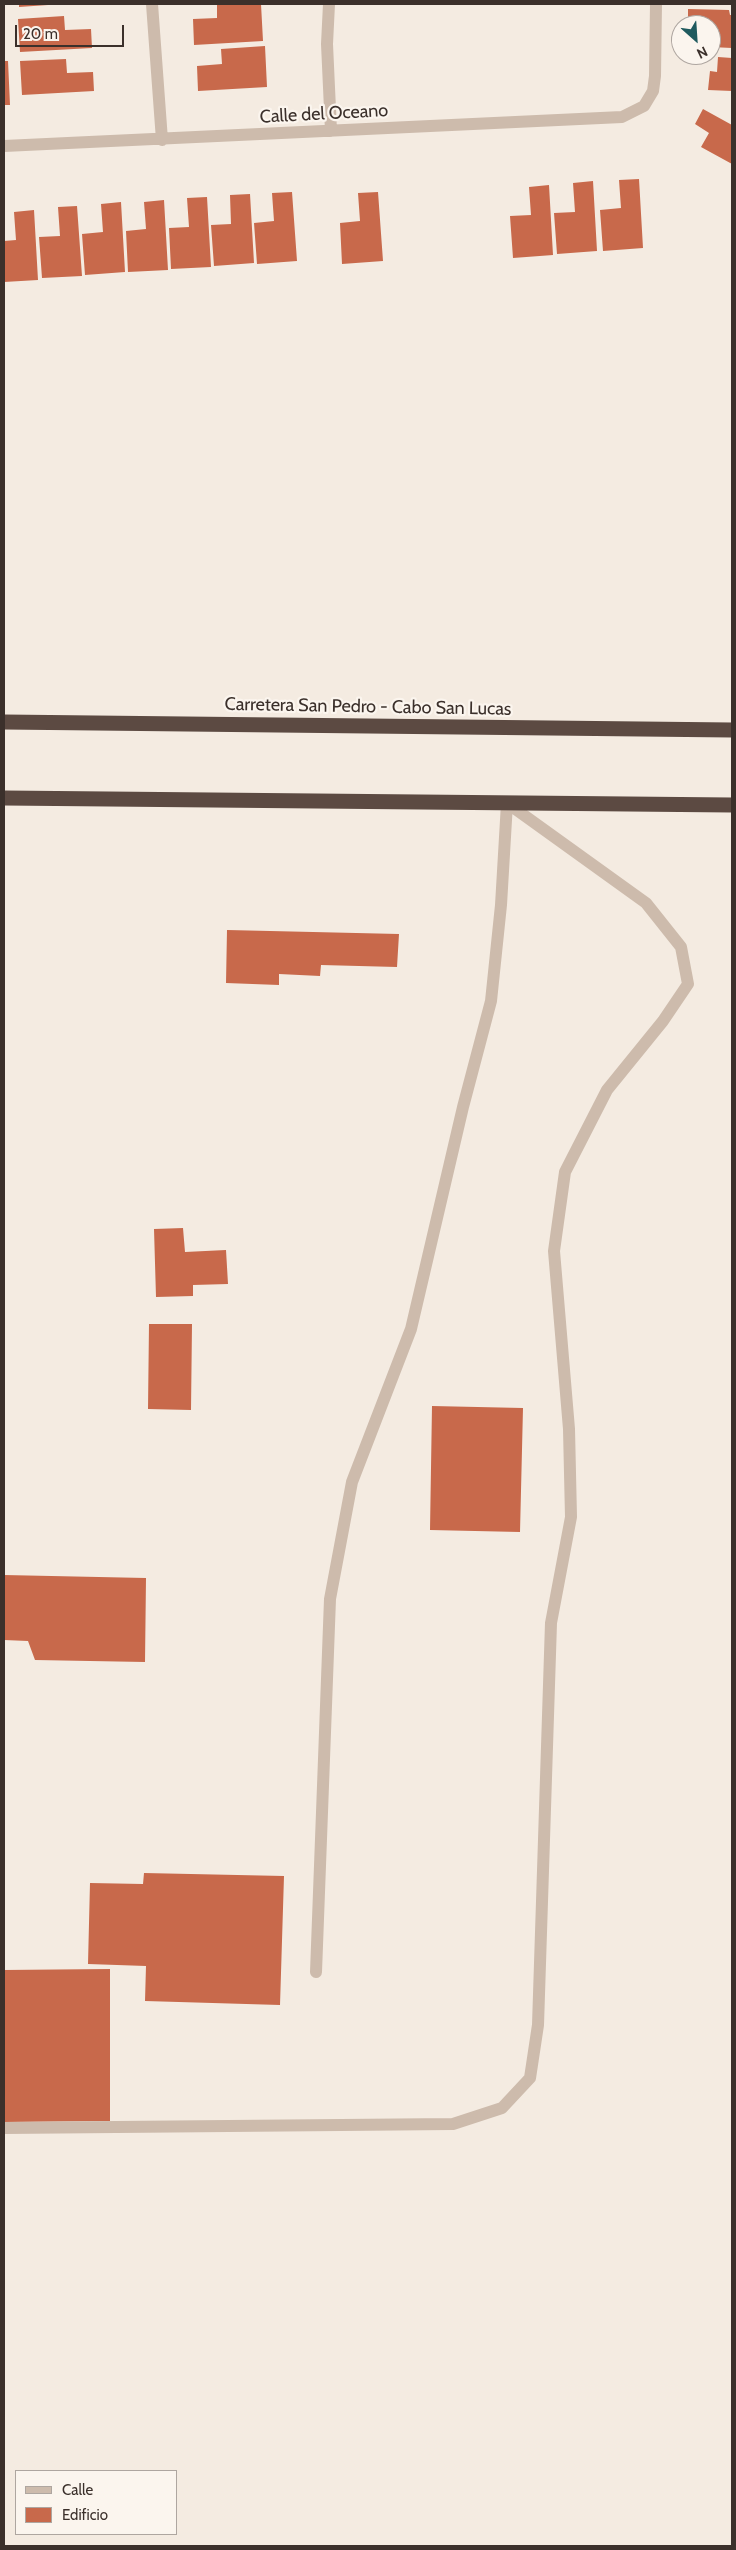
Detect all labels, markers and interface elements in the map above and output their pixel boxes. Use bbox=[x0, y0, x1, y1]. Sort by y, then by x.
scale bar bbox=[18, 15, 126, 47]
north arrow bbox=[671, 15, 721, 65]
text: 20 m bbox=[23, 25, 58, 43]
text: N bbox=[694, 42, 711, 63]
street label: Calle del Oceano bbox=[259, 100, 389, 128]
street label: Carretera San Pedro - Cabo San Lucas bbox=[224, 694, 512, 720]
legend bbox=[15, 2470, 178, 2535]
text: Calle bbox=[62, 2481, 93, 2499]
text: Edificio bbox=[62, 2506, 108, 2524]

